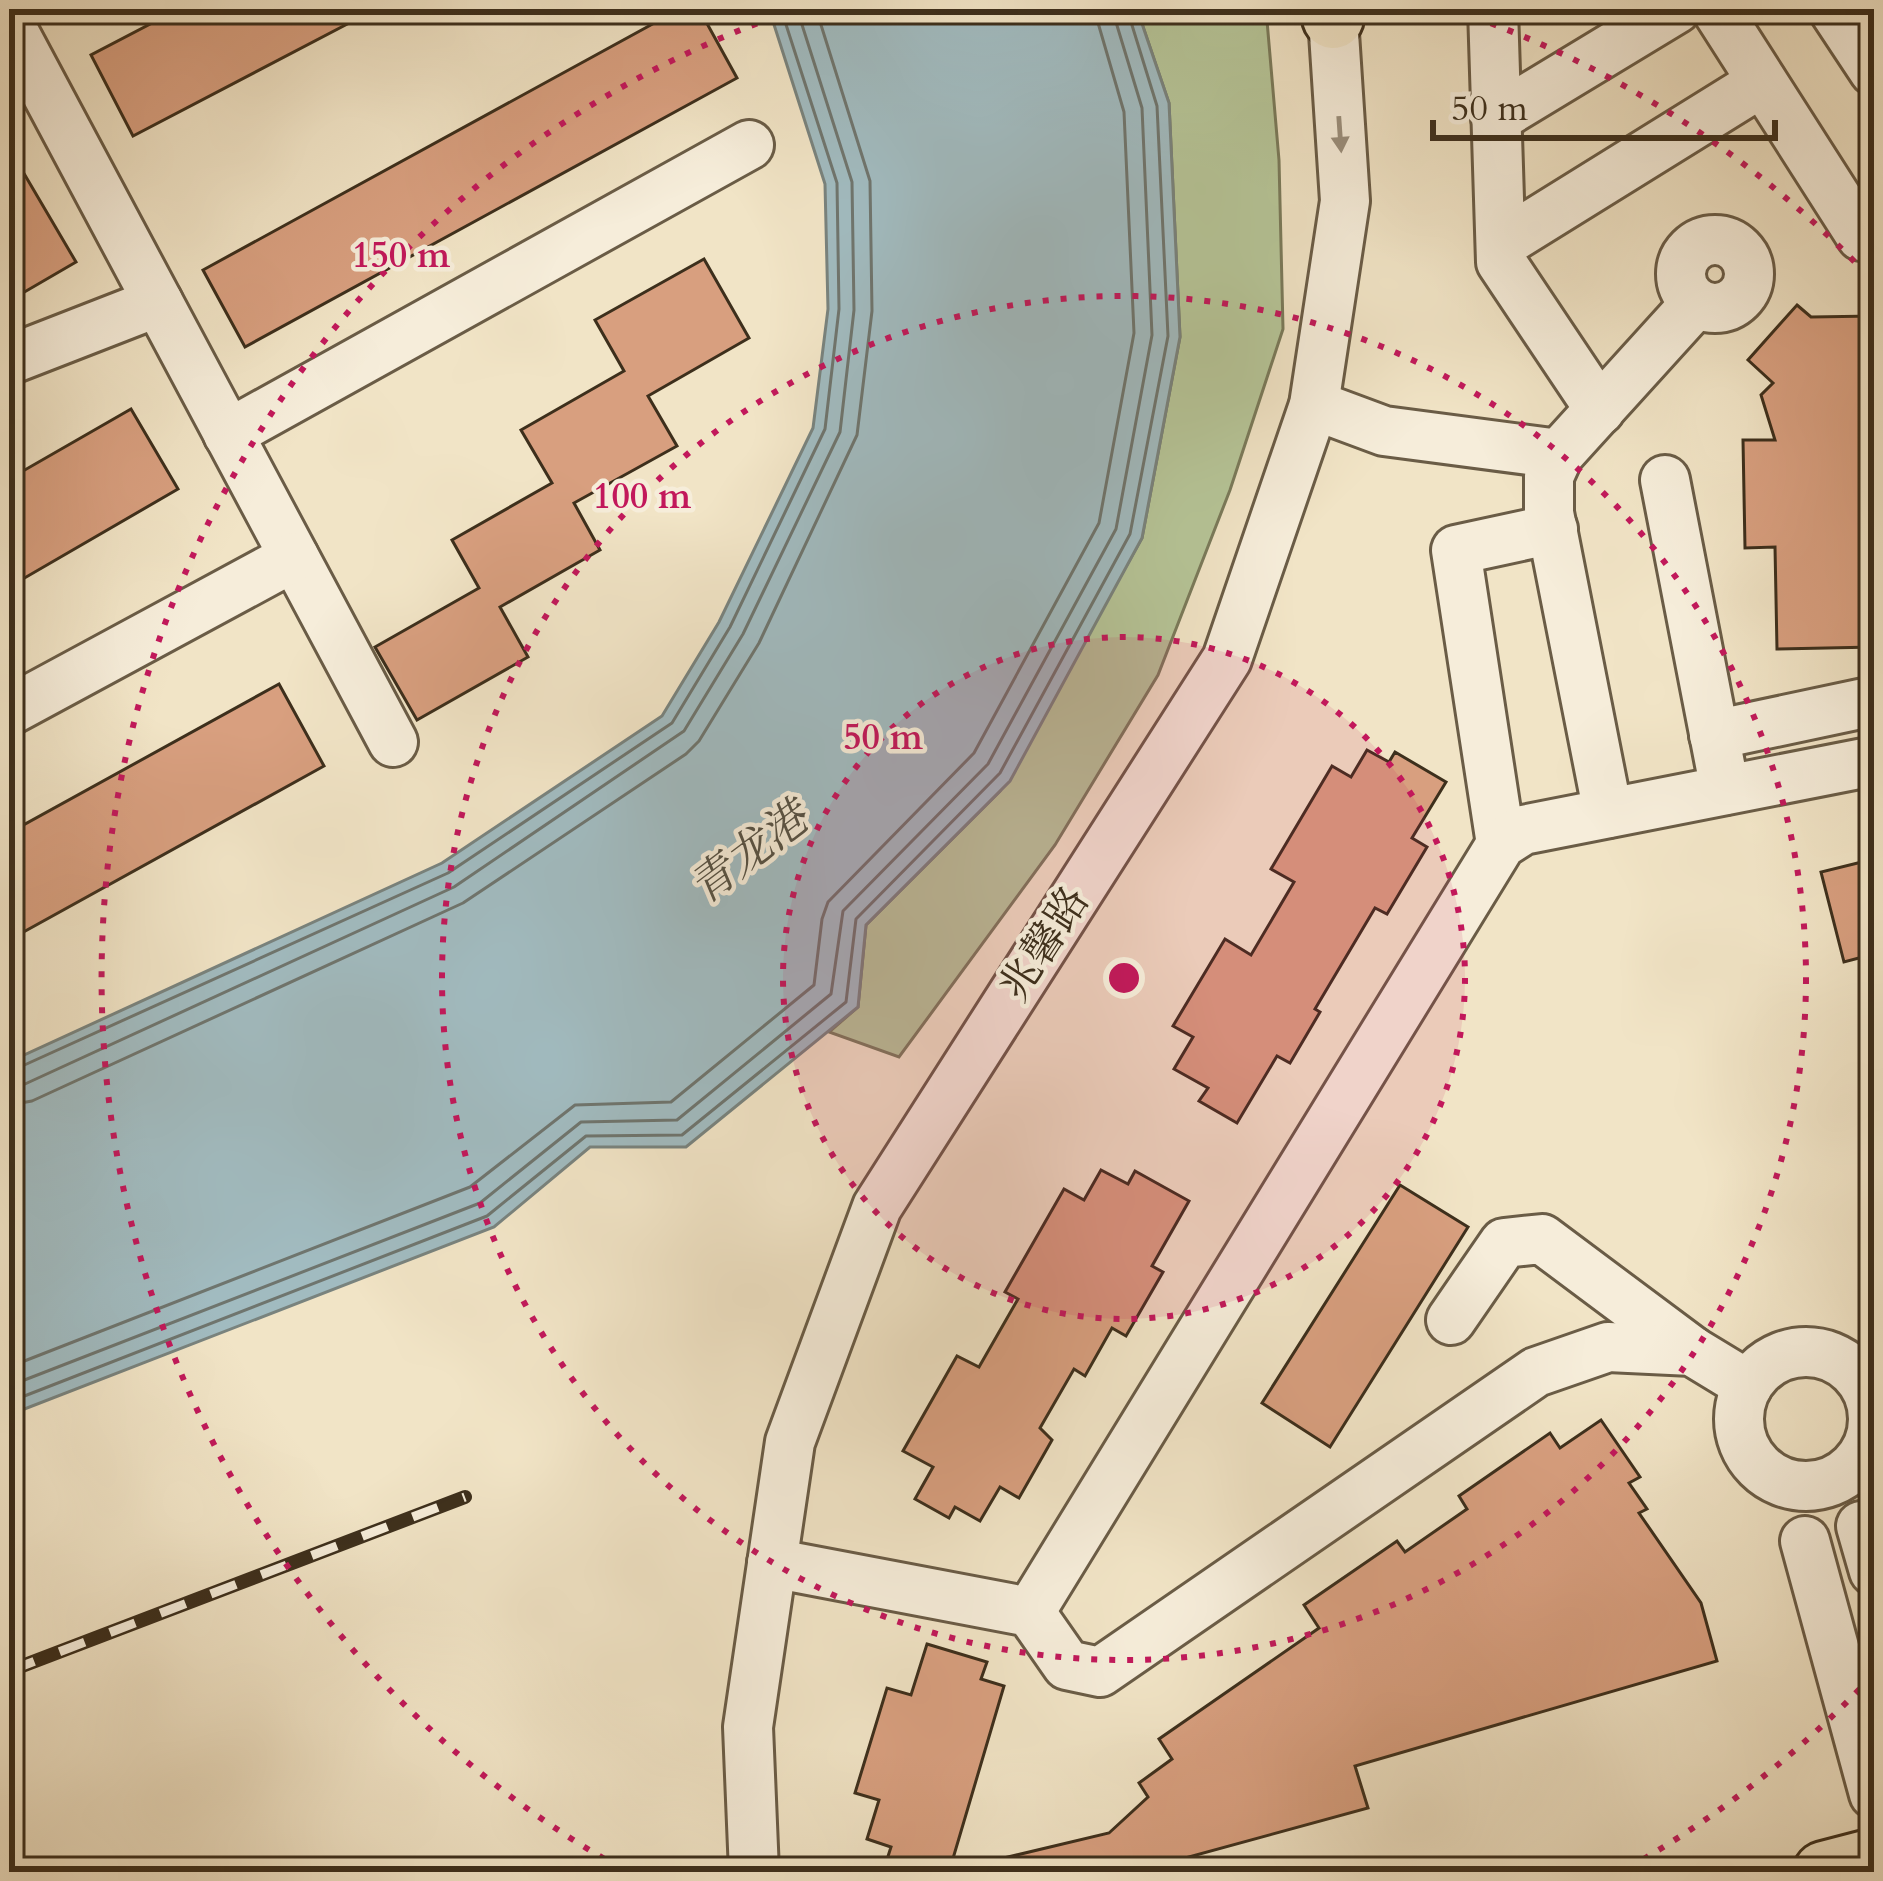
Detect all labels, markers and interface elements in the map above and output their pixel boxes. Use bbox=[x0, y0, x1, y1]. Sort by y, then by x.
scale bar bbox=[1433, 66, 1775, 140]
text: 50 m bbox=[1451, 84, 1529, 133]
one-way arrow bbox=[1331, 116, 1350, 153]
text: 150 m bbox=[352, 231, 451, 280]
text: 100 m bbox=[593, 472, 692, 521]
text: 50 m bbox=[843, 713, 924, 762]
water label: 青龙港 bbox=[677, 785, 825, 918]
street label: 兆馨路 bbox=[986, 875, 1102, 1012]
centre of rings bbox=[1103, 957, 1145, 999]

